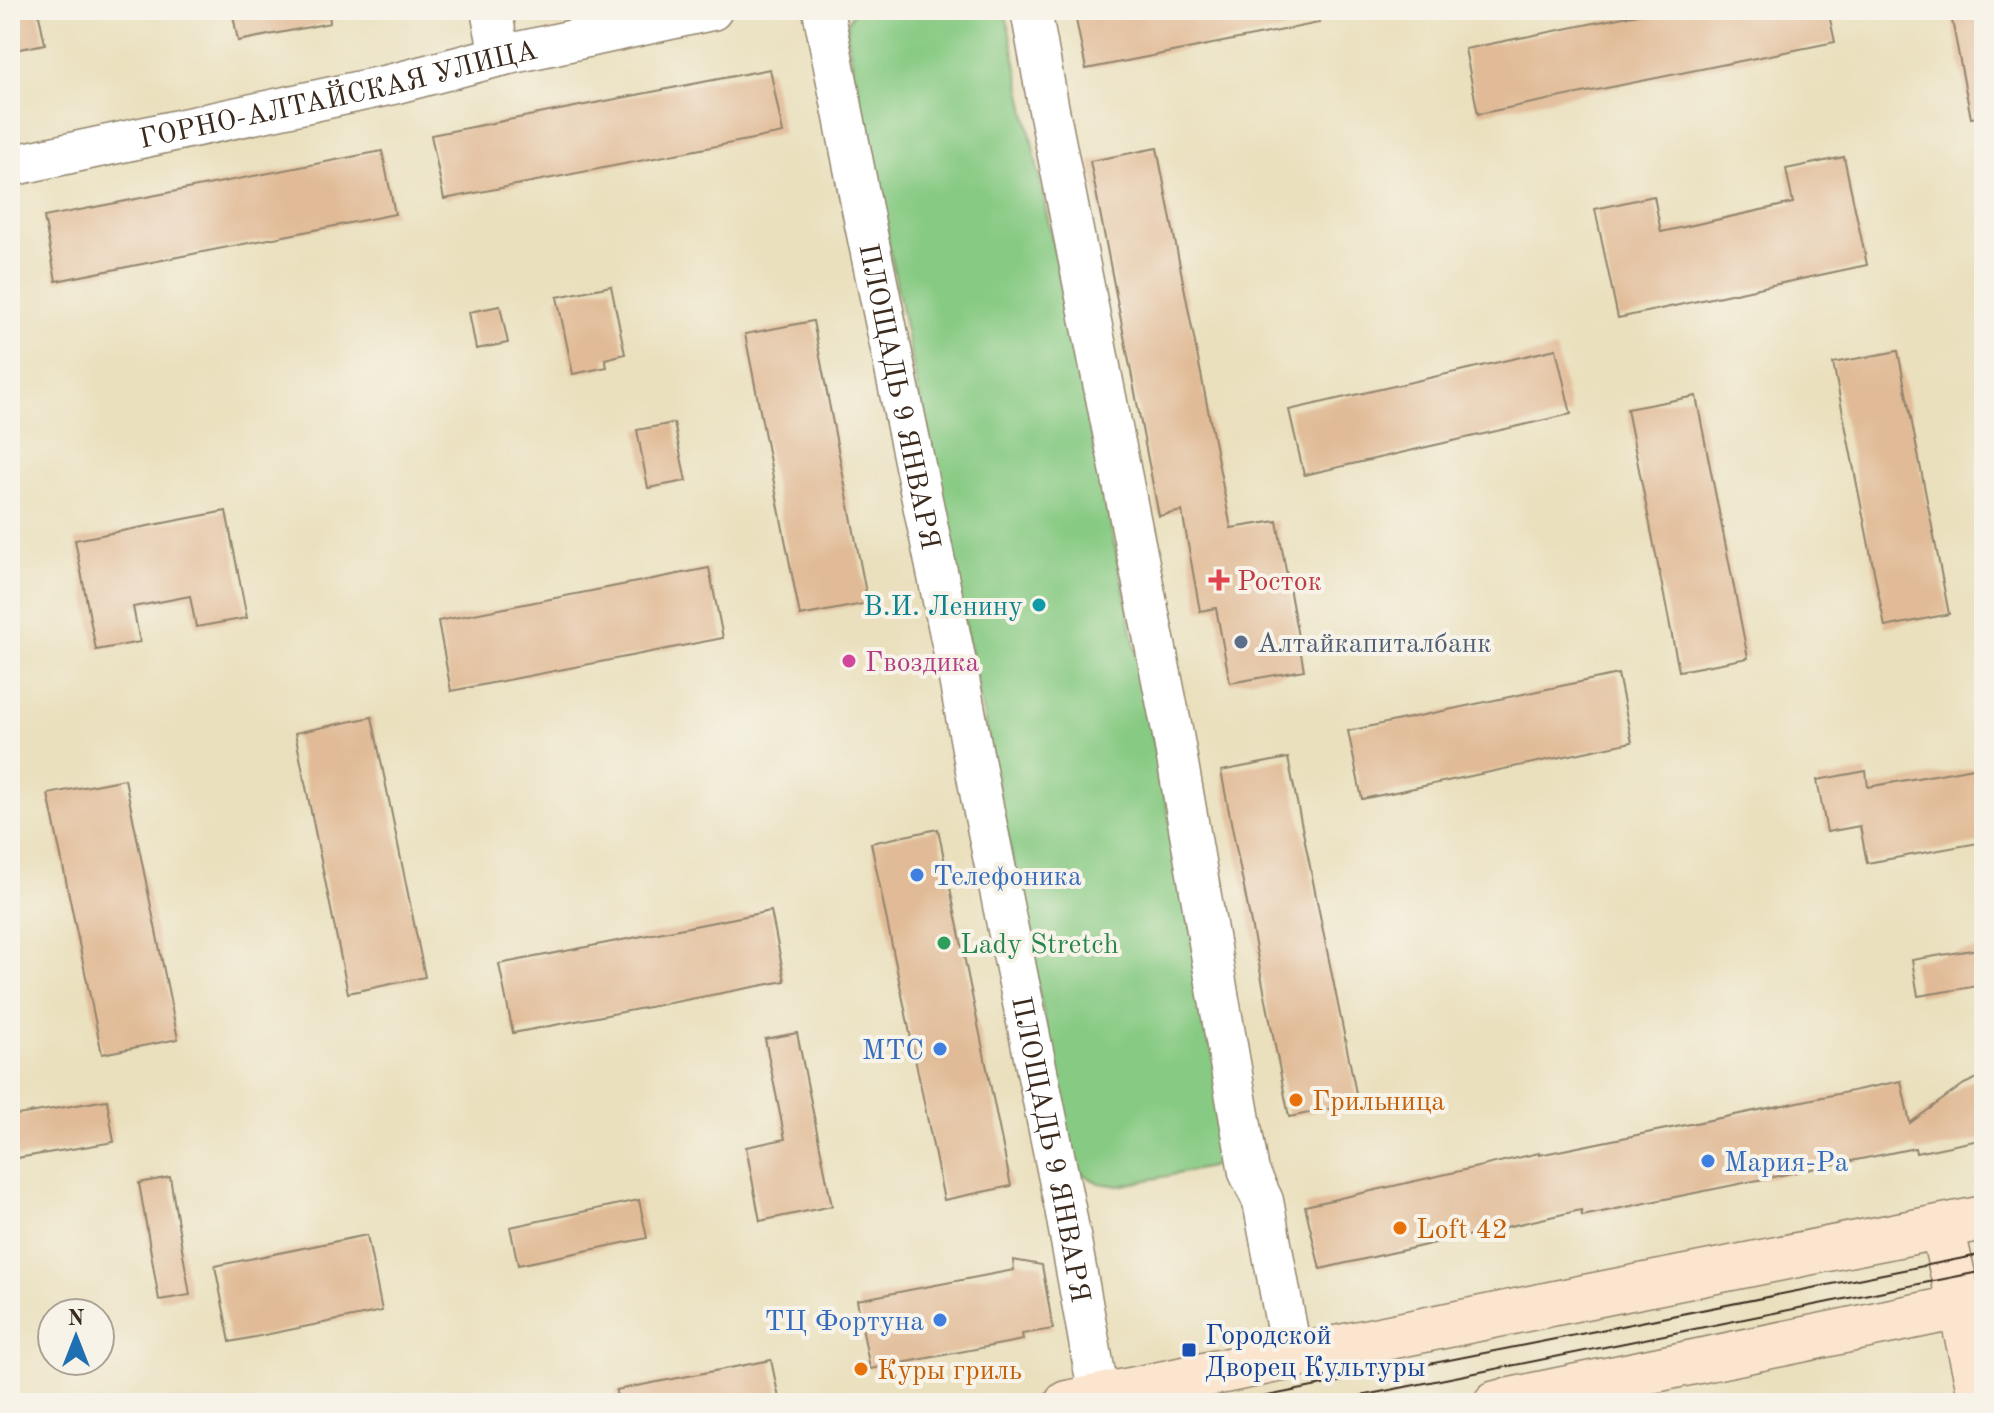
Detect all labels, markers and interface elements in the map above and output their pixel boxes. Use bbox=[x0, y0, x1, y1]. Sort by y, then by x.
street label: ГОРНО-АЛТАЙСКАЯ УЛИЦА bbox=[137, 37, 540, 155]
street label: ПЛОЩАДЬ 9 ЯНВАРЯ bbox=[852, 242, 943, 552]
marker: Росток bbox=[1208, 569, 1230, 591]
place label: Росток bbox=[1237, 569, 1322, 597]
place label: В.И. Ленину bbox=[863, 594, 1023, 622]
marker: В.И. Ленину bbox=[1030, 596, 1048, 614]
place label: Алтайкапиталбанк bbox=[1257, 631, 1491, 659]
marker: Алтайкапиталбанк bbox=[1232, 633, 1250, 651]
place label: Гвоздика bbox=[865, 650, 980, 678]
marker: Гвоздика bbox=[840, 652, 858, 670]
place label: Телефоника bbox=[933, 864, 1082, 892]
marker: Телефоника bbox=[908, 866, 926, 884]
place label: Lady Stretch bbox=[960, 932, 1119, 960]
marker: Lady Stretch bbox=[935, 934, 953, 952]
street label: ПЛОЩАДЬ 9 ЯНВАРЯ bbox=[1005, 994, 1093, 1305]
place label: МТС bbox=[862, 1038, 924, 1066]
marker: МТС bbox=[931, 1040, 949, 1058]
place label: Грильница bbox=[1312, 1089, 1445, 1117]
marker: Грильница bbox=[1287, 1091, 1305, 1109]
place label: Мария-Ра bbox=[1724, 1150, 1849, 1178]
marker: Мария-Ра bbox=[1699, 1152, 1717, 1170]
place label: Loft 42 bbox=[1416, 1217, 1508, 1245]
marker: Loft 42 bbox=[1391, 1219, 1409, 1237]
north arrow bbox=[36, 1297, 116, 1377]
text: N bbox=[68, 1308, 85, 1330]
place label: ТЦ Фортуна bbox=[765, 1309, 924, 1337]
marker: ТЦ Фортуна bbox=[931, 1311, 949, 1329]
place label: Городской Дворец Культуры bbox=[1205, 1323, 1425, 1383]
marker: Городской Дворец Культуры bbox=[1180, 1341, 1198, 1359]
place label: Куры гриль bbox=[877, 1358, 1022, 1386]
marker: Куры гриль bbox=[852, 1360, 870, 1378]

